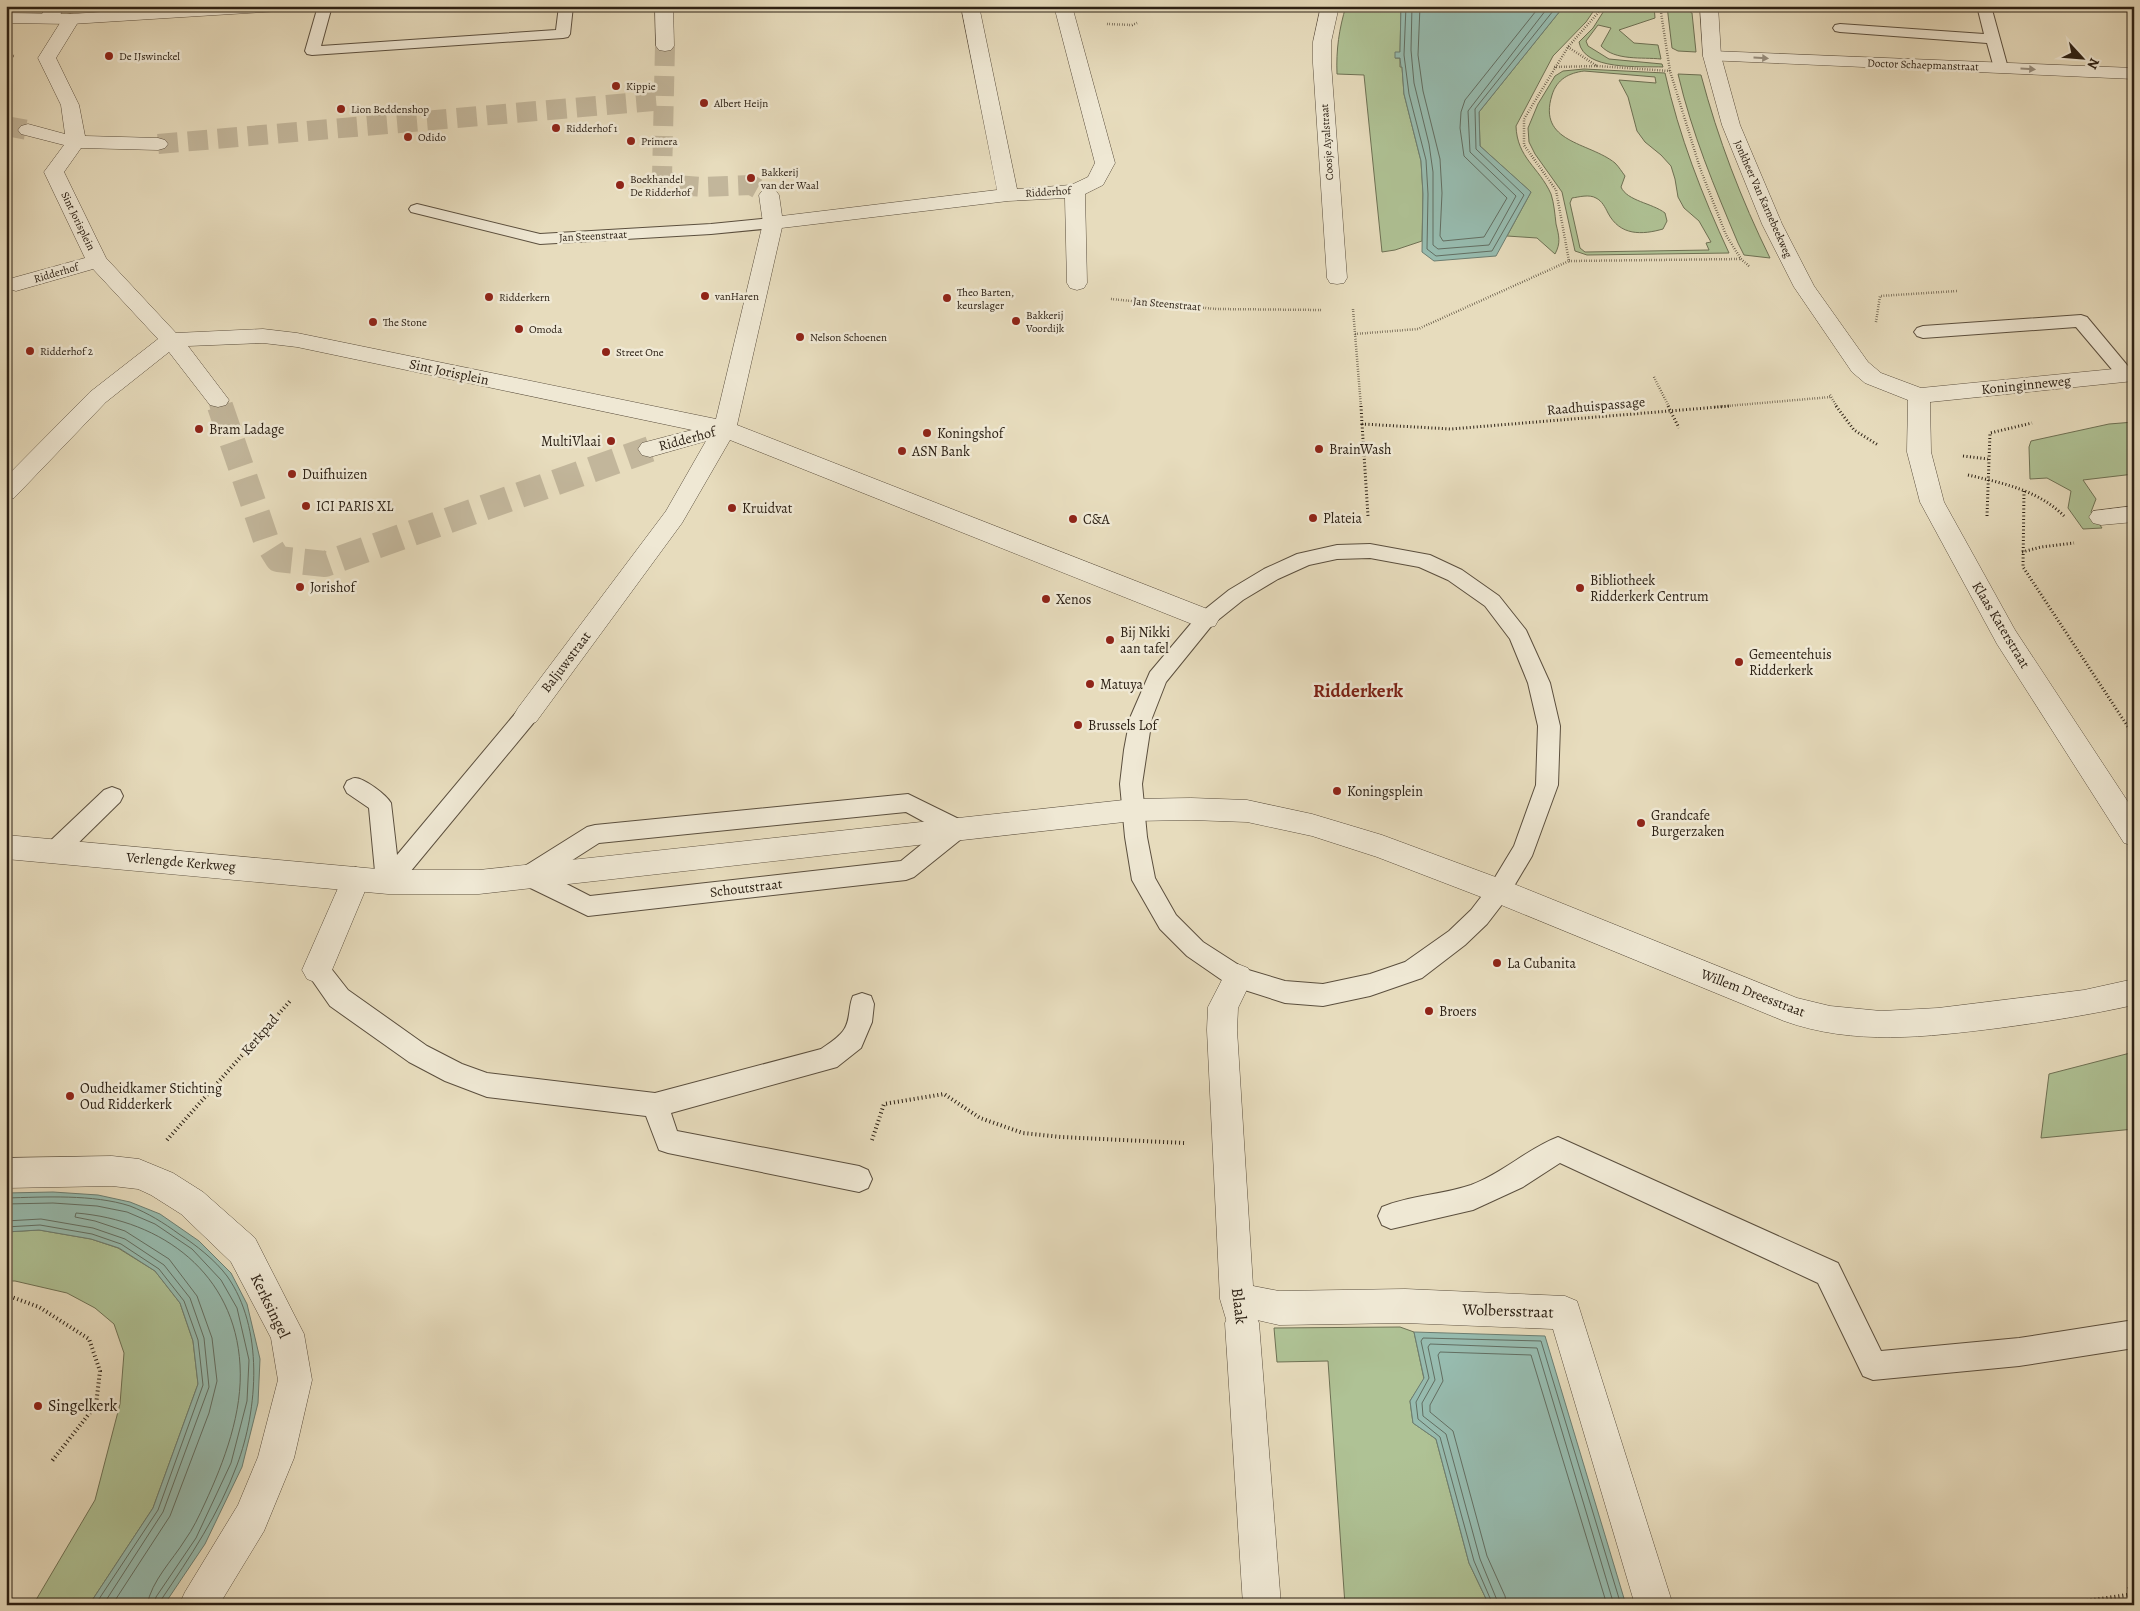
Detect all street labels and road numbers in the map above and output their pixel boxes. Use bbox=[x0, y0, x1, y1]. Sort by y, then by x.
street label: Doctor Schaepmanstraat bbox=[1867, 56, 1979, 74]
street label: Coosje Ayalstraat bbox=[1317, 103, 1337, 181]
street label: Jonkheer Van Karnebeekweg bbox=[1730, 138, 1796, 261]
street label: Ridderhof bbox=[1025, 183, 1073, 201]
street label: Sint Jorisplein bbox=[57, 189, 99, 253]
street label: Jan Steenstraat bbox=[559, 227, 628, 245]
street label: Ridderhof bbox=[32, 259, 81, 287]
street label: Jan Steenstraat bbox=[1132, 294, 1202, 314]
street label: Sint Jorisplein bbox=[407, 354, 491, 390]
street label: Koninginneweg bbox=[1980, 371, 2072, 399]
street label: Raadhuispassage bbox=[1546, 392, 1646, 420]
street label: Ridderhof bbox=[656, 422, 720, 456]
street label: Klaas Katerstraat bbox=[1968, 578, 2035, 672]
street label: Baljuwstraat bbox=[537, 627, 596, 697]
street label: Verlengde Kerkweg bbox=[124, 848, 237, 876]
street label: Schoutstraat bbox=[709, 874, 784, 902]
street label: Willem Dreesstraat bbox=[1697, 964, 1808, 1022]
street label: Kerkpad bbox=[237, 1010, 283, 1059]
street label: Kerksingel bbox=[245, 1270, 295, 1342]
street label: Blaak bbox=[1226, 1287, 1252, 1325]
street label: Wolbersstraat bbox=[1461, 1298, 1554, 1324]

